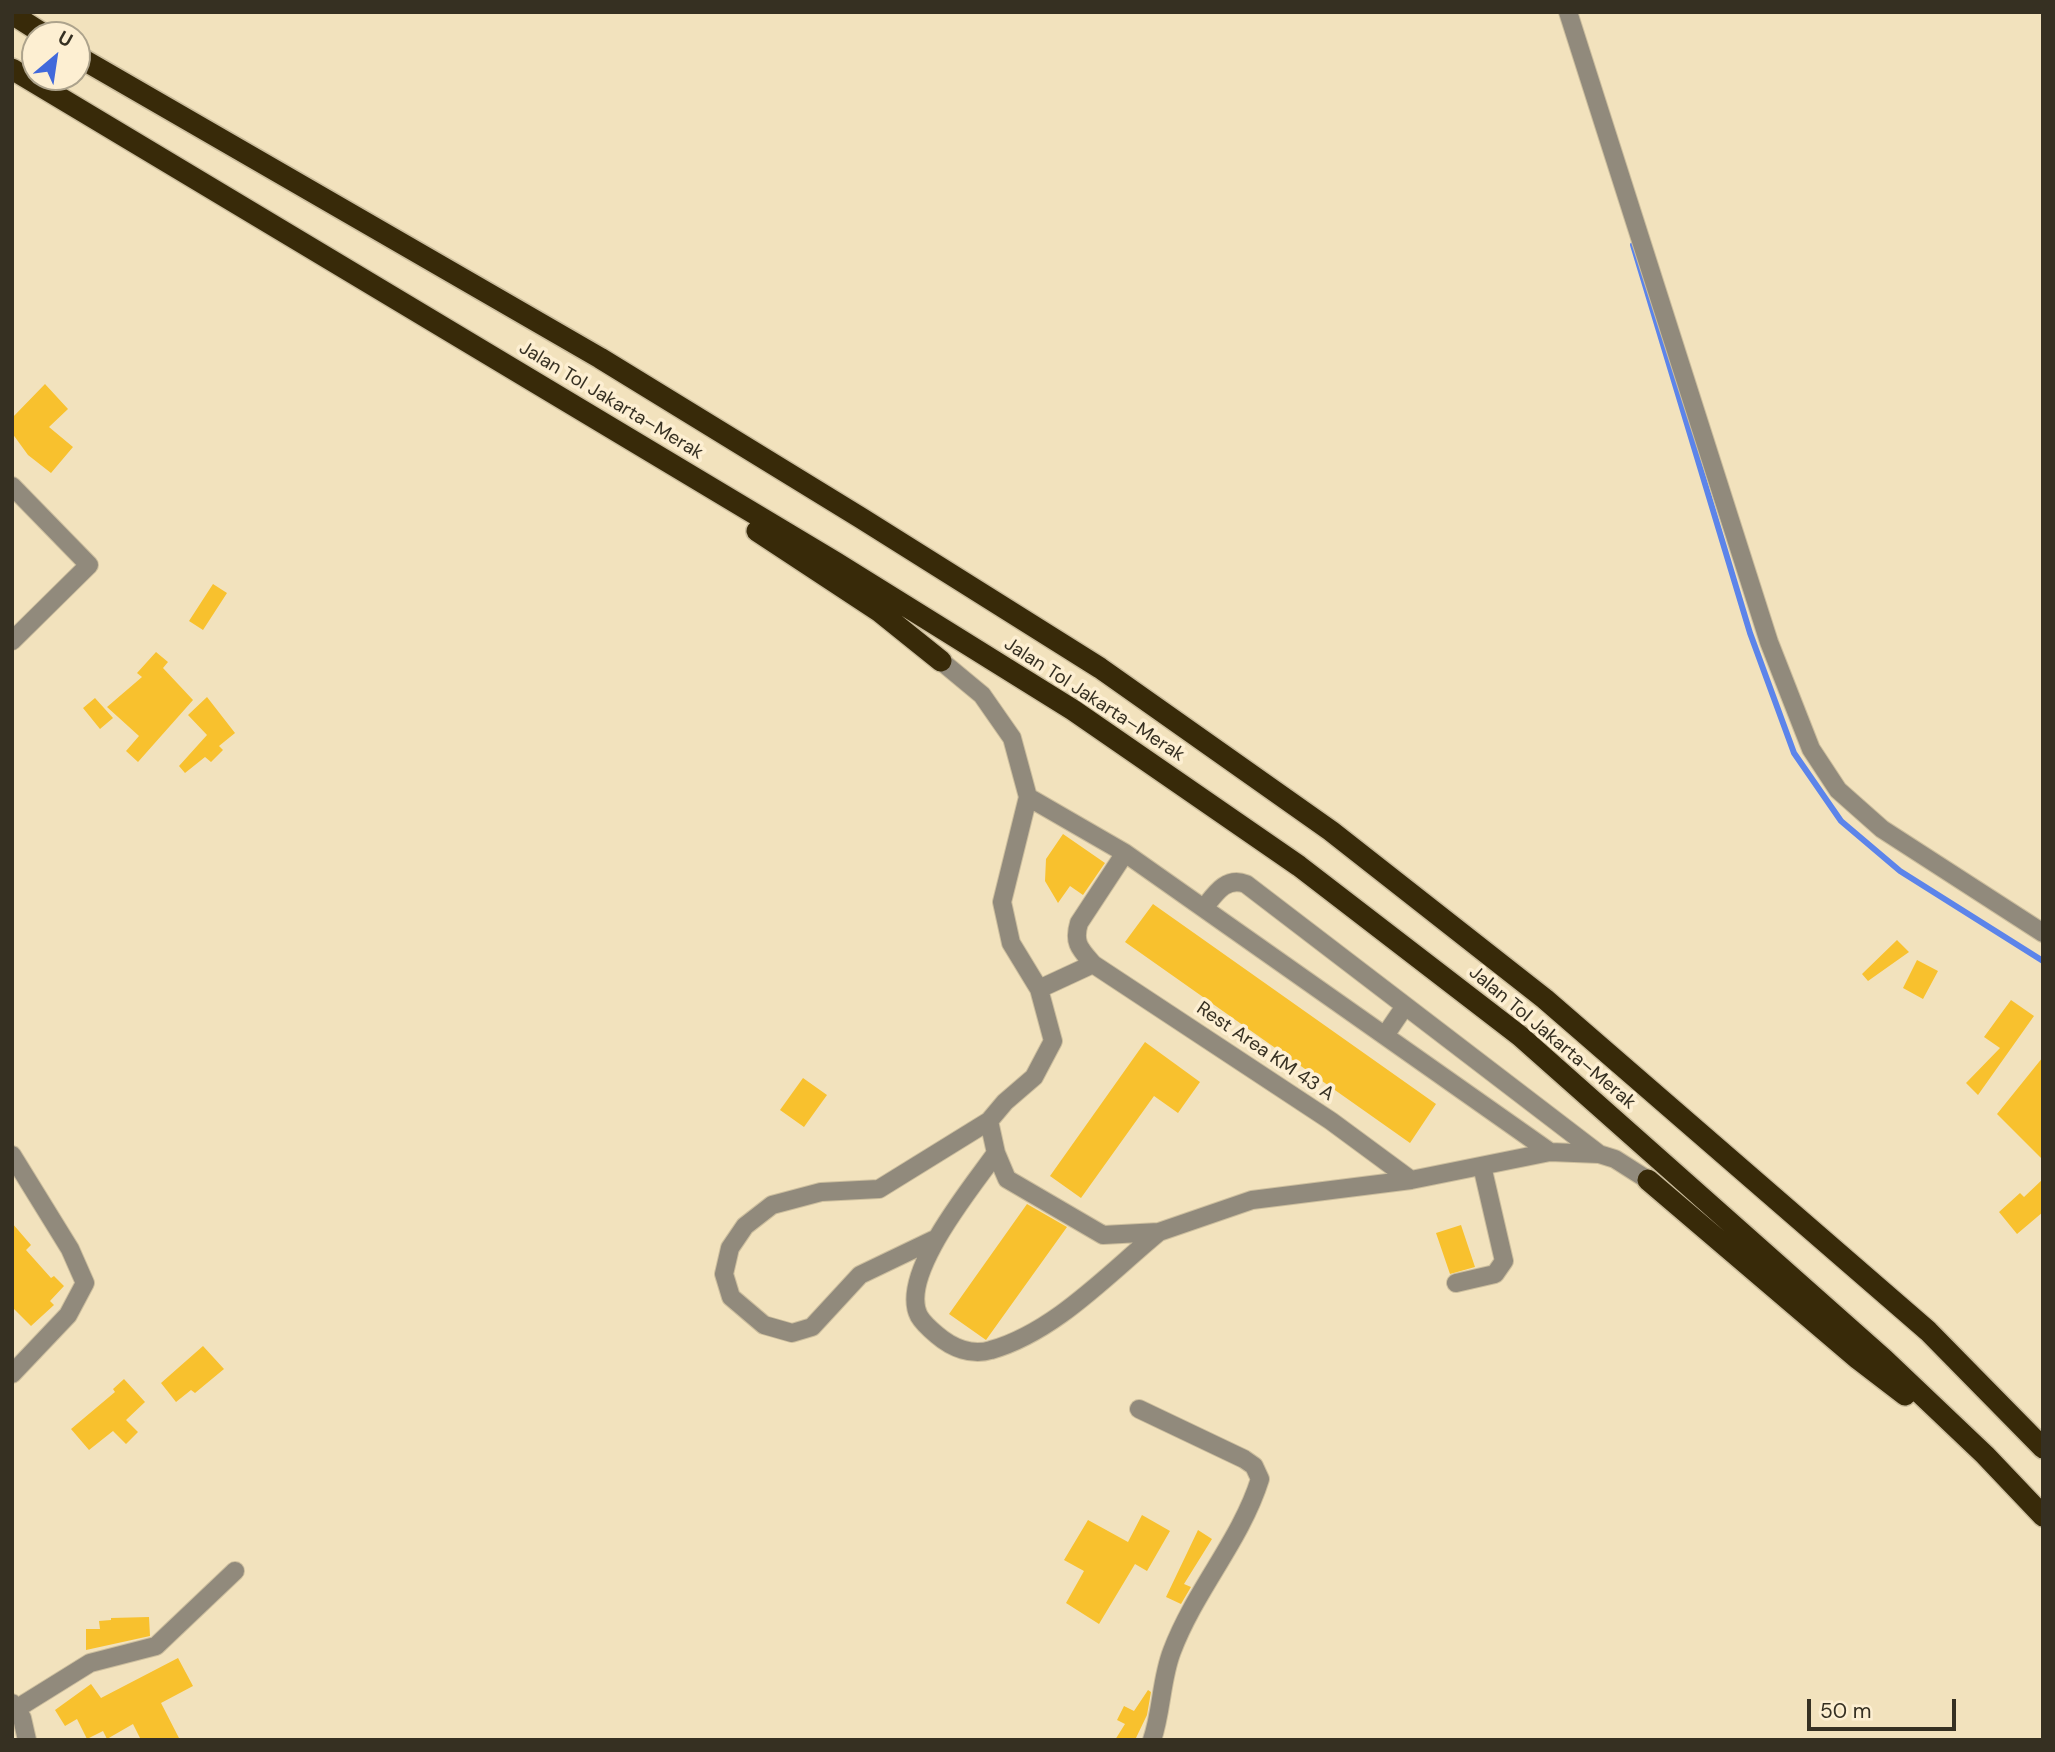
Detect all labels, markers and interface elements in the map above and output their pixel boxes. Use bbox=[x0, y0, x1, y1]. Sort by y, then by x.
north arrow bbox=[21, 21, 91, 91]
text: U bbox=[54, 25, 77, 53]
street label: Jalan Tol Jakarta–Merak bbox=[515, 337, 707, 465]
street label: Jalan Tol Jakarta–Merak bbox=[999, 633, 1189, 767]
street label: Jalan Tol Jakarta–Merak bbox=[1464, 962, 1640, 1114]
street label: Rest Area KM 43 A bbox=[1192, 997, 1338, 1107]
scale bar bbox=[1810, 1686, 1959, 1730]
text: 50 m bbox=[1820, 1697, 1871, 1725]

